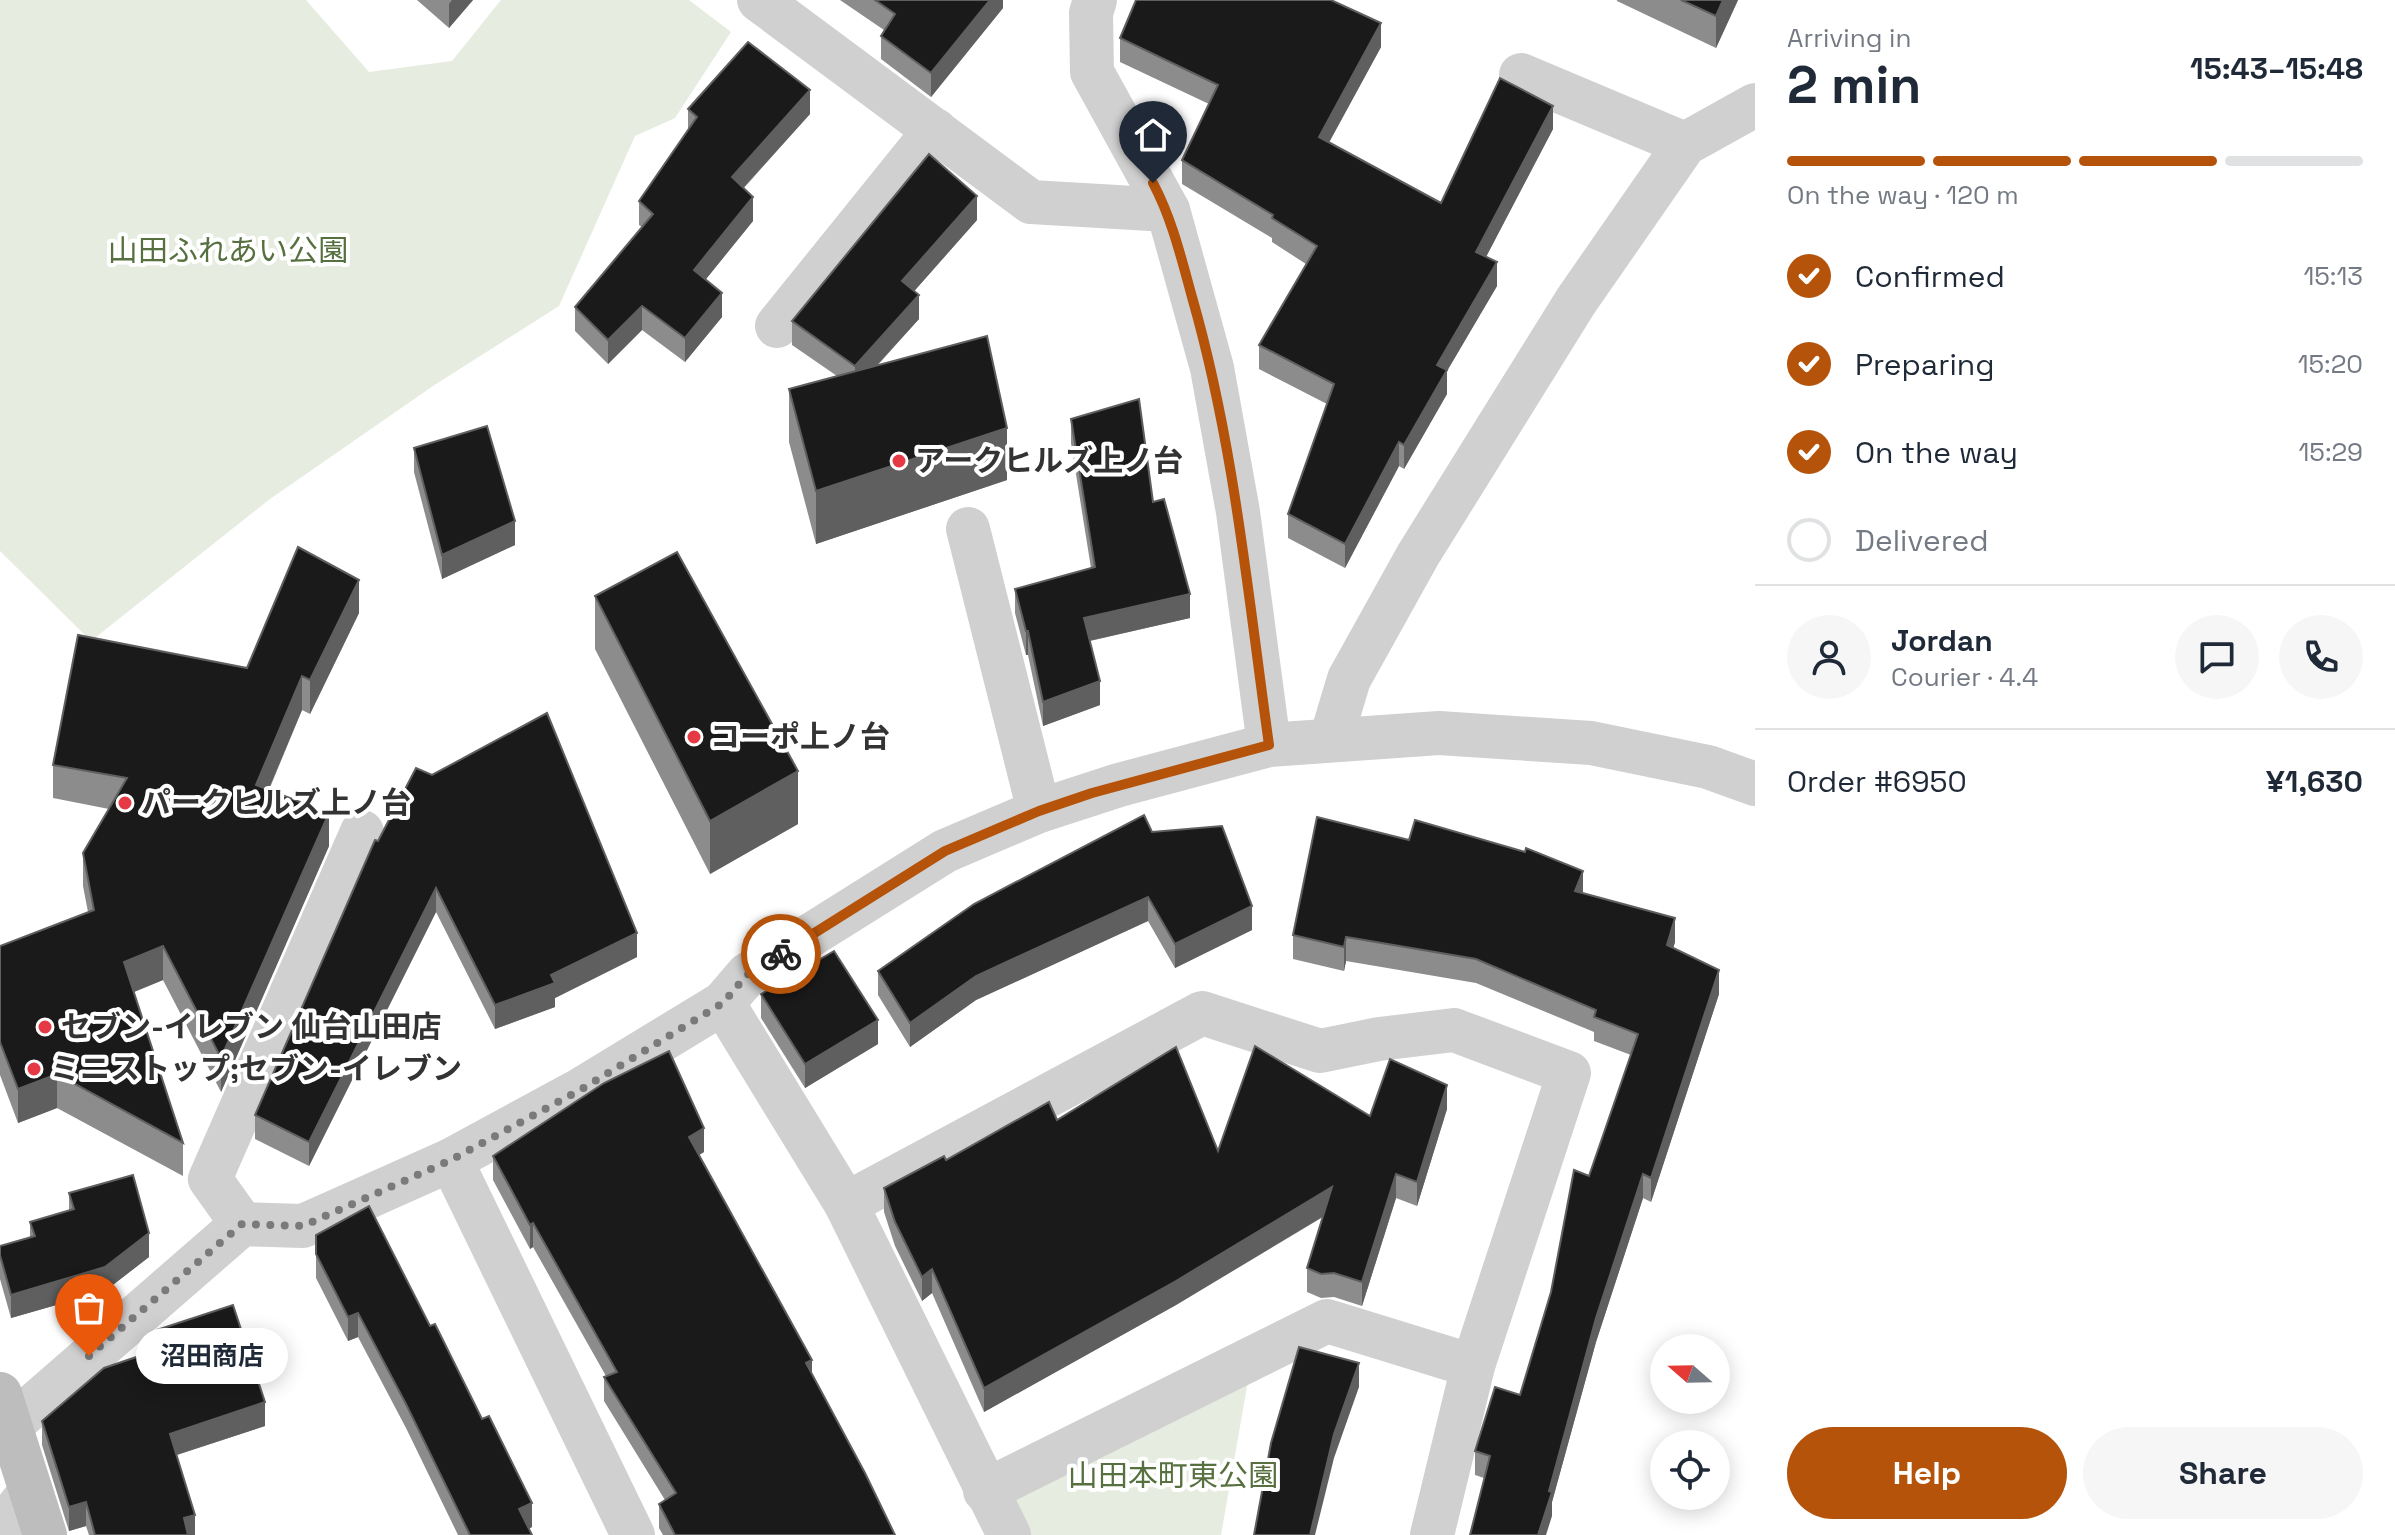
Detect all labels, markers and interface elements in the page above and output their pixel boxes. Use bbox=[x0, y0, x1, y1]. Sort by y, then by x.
text: Arriving in bbox=[1787, 21, 1911, 55]
text: 15:43–15:48 bbox=[2190, 49, 2363, 88]
text: 2 min bbox=[1787, 52, 1921, 118]
pin bbox=[1119, 101, 1187, 183]
icon: home bbox=[1131, 113, 1175, 157]
text: On the way · 120 m bbox=[1787, 178, 2019, 212]
park label: 山田ふれあい公園 bbox=[108, 231, 348, 270]
icon: check bbox=[1787, 254, 1831, 298]
text: Confirmed bbox=[1855, 257, 2005, 296]
text: 15:13 bbox=[2303, 259, 2363, 293]
icon: check bbox=[1787, 342, 1831, 386]
text: Preparing bbox=[1855, 345, 1994, 384]
text: 15:20 bbox=[2298, 347, 2363, 381]
icon: check bbox=[1787, 430, 1831, 474]
text: On the way bbox=[1855, 433, 2018, 472]
text: 15:29 bbox=[2298, 435, 2363, 469]
place label: アークヒルズ上ノ台 bbox=[915, 441, 1183, 480]
marker: アークヒルズ上ノ台 bbox=[890, 452, 908, 470]
text: Delivered bbox=[1855, 521, 1989, 560]
button: person bbox=[1787, 615, 1871, 699]
button: chat bbox=[2175, 615, 2259, 699]
button: phone bbox=[2279, 615, 2363, 699]
text: Jordan bbox=[1891, 621, 1993, 660]
text: Courier · 4.4 bbox=[1891, 660, 2038, 694]
place label: コーポ上ノ台 bbox=[710, 717, 890, 756]
marker: コーポ上ノ台 bbox=[685, 728, 703, 746]
text: Order #6950 bbox=[1787, 762, 1967, 801]
text: ¥1,630 bbox=[2266, 762, 2363, 801]
place label: パークヒルズ上ノ台 bbox=[141, 783, 411, 822]
marker: パークヒルズ上ノ台 bbox=[116, 794, 134, 812]
courier bbox=[741, 914, 821, 994]
icon: bike bbox=[759, 932, 803, 976]
place label: セブン-イレブン 仙台山田店 bbox=[61, 1007, 442, 1046]
marker: セブン-イレブン 仙台山田店 bbox=[36, 1018, 54, 1036]
place label: ミニストップ;セブン-イレブン bbox=[50, 1049, 462, 1088]
marker: ミニストップ;セブン-イレブン bbox=[25, 1060, 43, 1078]
pin bbox=[55, 1274, 123, 1356]
icon: bag bbox=[67, 1286, 111, 1330]
callout: 沼田商店 bbox=[137, 1328, 289, 1384]
north arrow bbox=[1650, 1334, 1730, 1414]
map controls bbox=[1650, 1334, 1730, 1510]
text: 沼田商店 bbox=[160, 1339, 264, 1373]
button: Help bbox=[1787, 1427, 2067, 1519]
button: Share bbox=[2083, 1427, 2363, 1519]
button: locate bbox=[1650, 1430, 1730, 1510]
park label: 山田本町東公園 bbox=[1068, 1456, 1278, 1495]

